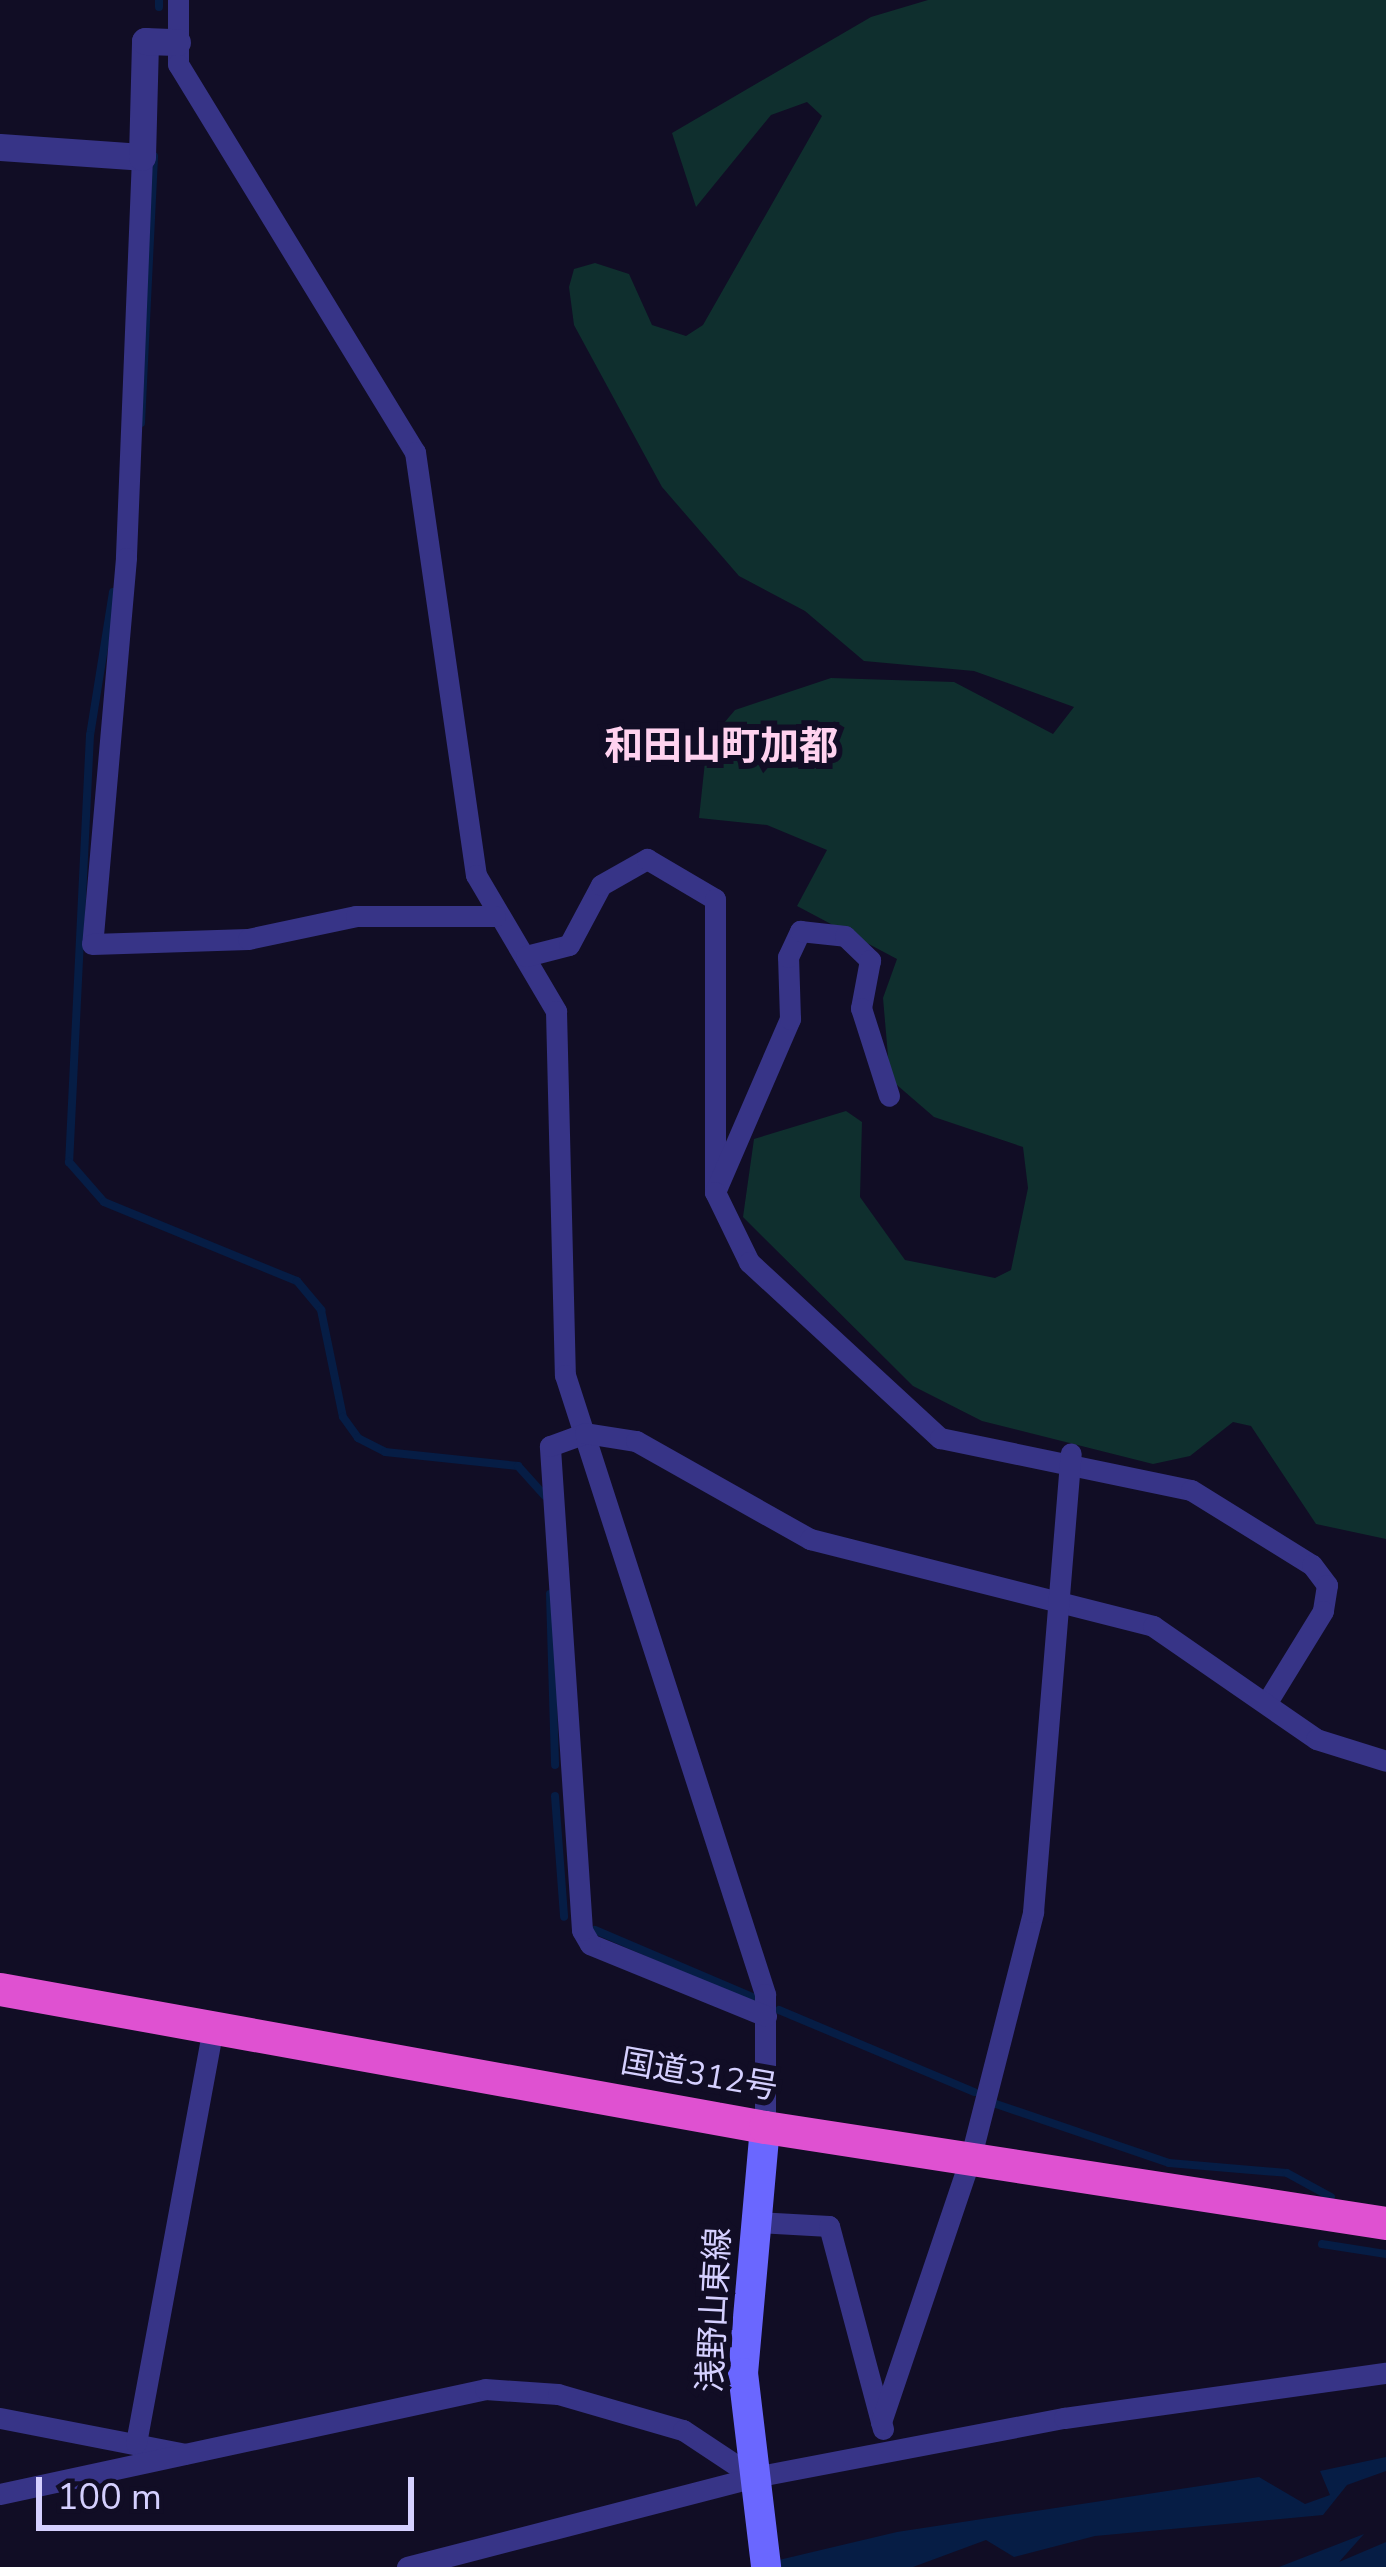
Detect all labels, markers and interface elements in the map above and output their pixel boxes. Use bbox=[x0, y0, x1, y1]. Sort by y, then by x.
district label: 和田山町加都 bbox=[604, 724, 838, 770]
street label: 国道312号 bbox=[618, 2042, 780, 2108]
street label: 浅野山東線 bbox=[691, 2227, 739, 2393]
scale bar bbox=[42, 2453, 420, 2527]
text: 100 m bbox=[57, 2473, 162, 2522]

